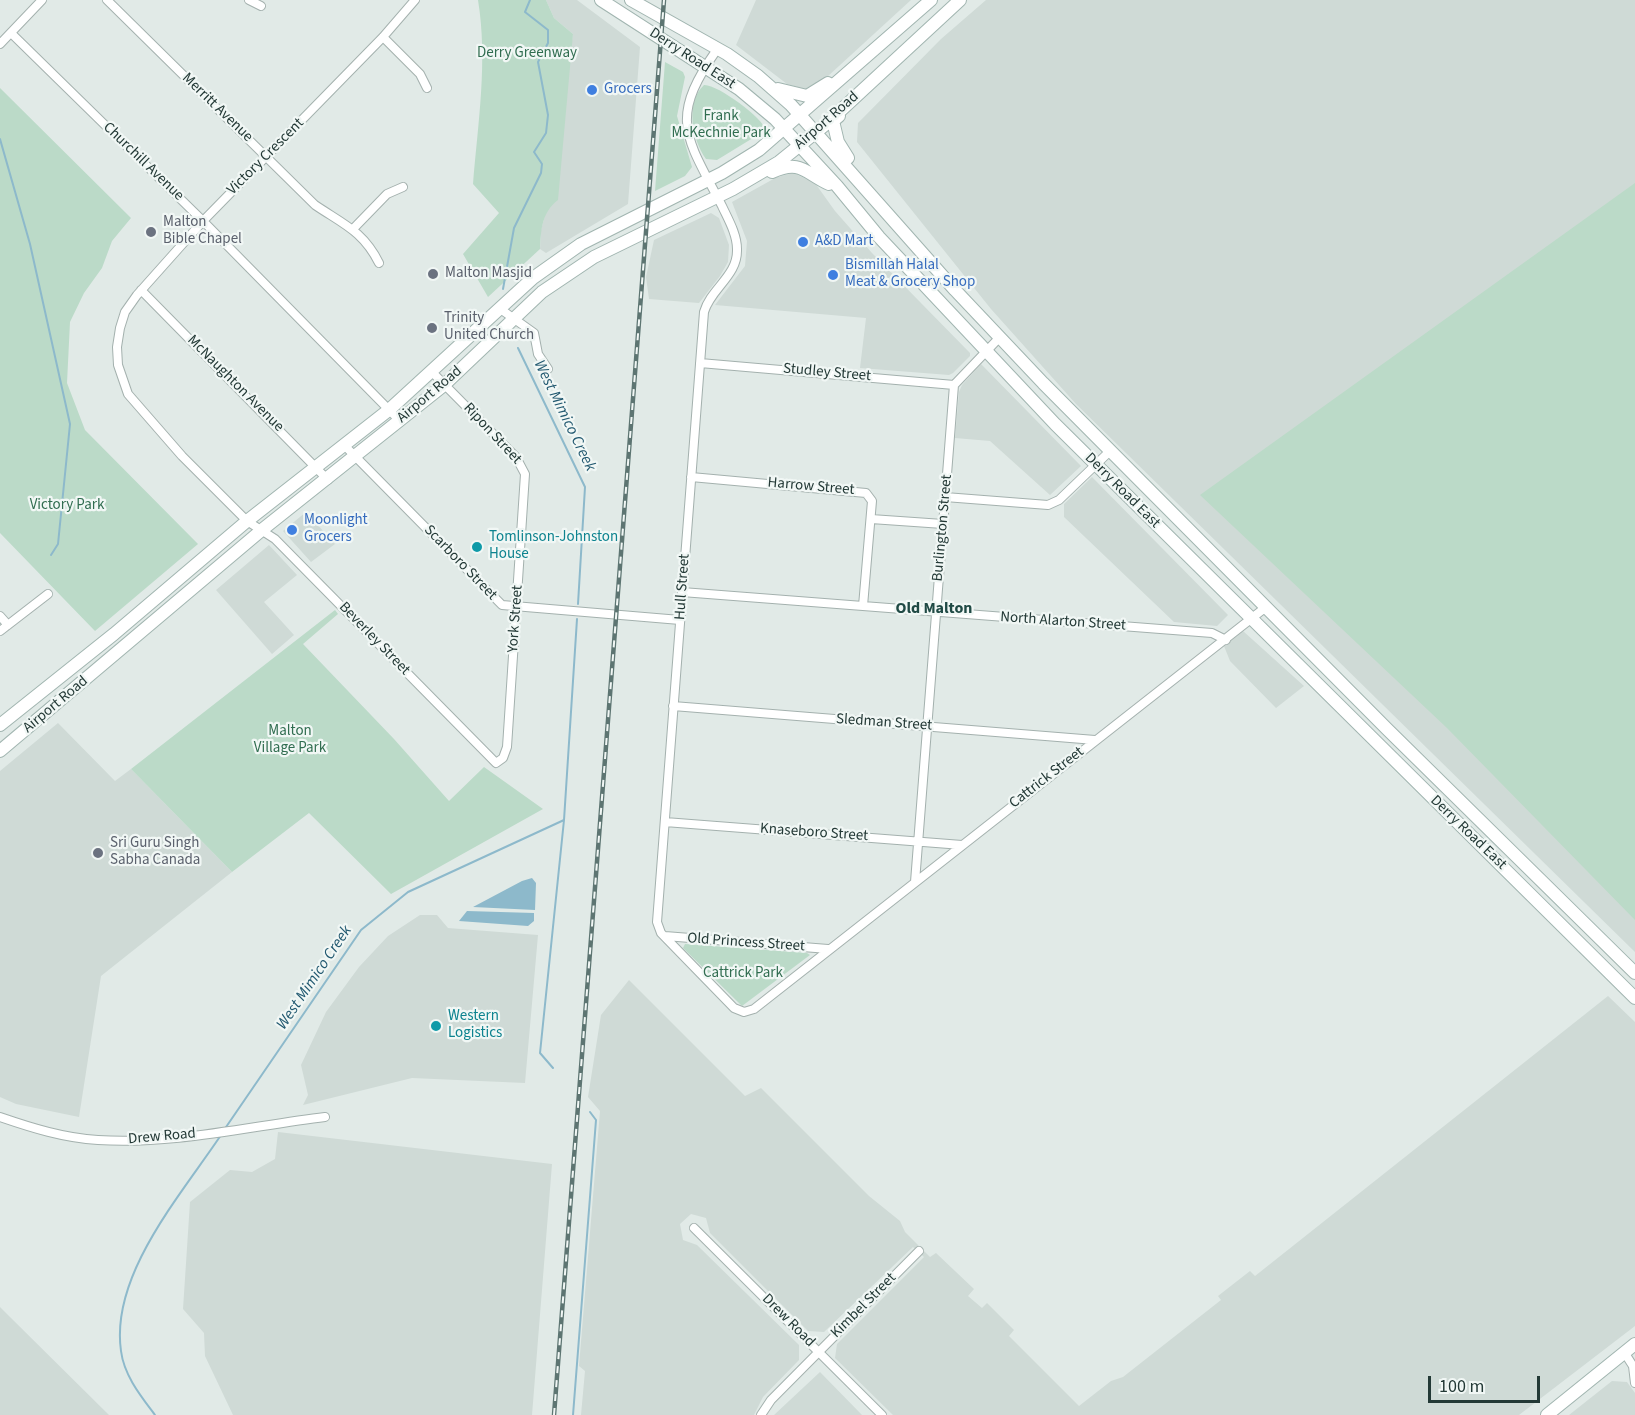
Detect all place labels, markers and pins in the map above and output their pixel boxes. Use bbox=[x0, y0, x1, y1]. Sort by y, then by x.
place label: Grocers bbox=[604, 81, 652, 99]
marker: Grocers bbox=[585, 83, 599, 97]
place label: Malton Bible Chapel bbox=[163, 214, 242, 249]
marker: Malton Bible Chapel bbox=[144, 225, 158, 239]
place label: A&D Mart bbox=[815, 233, 873, 251]
marker: A&D Mart bbox=[796, 235, 810, 249]
place label: Bismillah Halal Meat & Grocery Shop bbox=[845, 257, 975, 292]
place label: Malton Masjid bbox=[445, 265, 532, 283]
marker: Malton Masjid bbox=[426, 267, 440, 281]
marker: Bismillah Halal Meat & Grocery Shop bbox=[826, 268, 840, 282]
place label: Trinity United Church bbox=[444, 310, 534, 345]
marker: Trinity United Church bbox=[425, 321, 439, 335]
place label: Moonlight Grocers bbox=[304, 512, 368, 547]
marker: Moonlight Grocers bbox=[285, 523, 299, 537]
place label: Tomlinson-Johnston House bbox=[489, 529, 618, 564]
marker: Tomlinson-Johnston House bbox=[470, 540, 484, 554]
place label: Sri Guru Singh Sabha Canada bbox=[110, 835, 200, 870]
marker: Sri Guru Singh Sabha Canada bbox=[91, 846, 105, 860]
place label: Western Logistics bbox=[448, 1008, 502, 1043]
marker: Western Logistics bbox=[429, 1019, 443, 1033]

